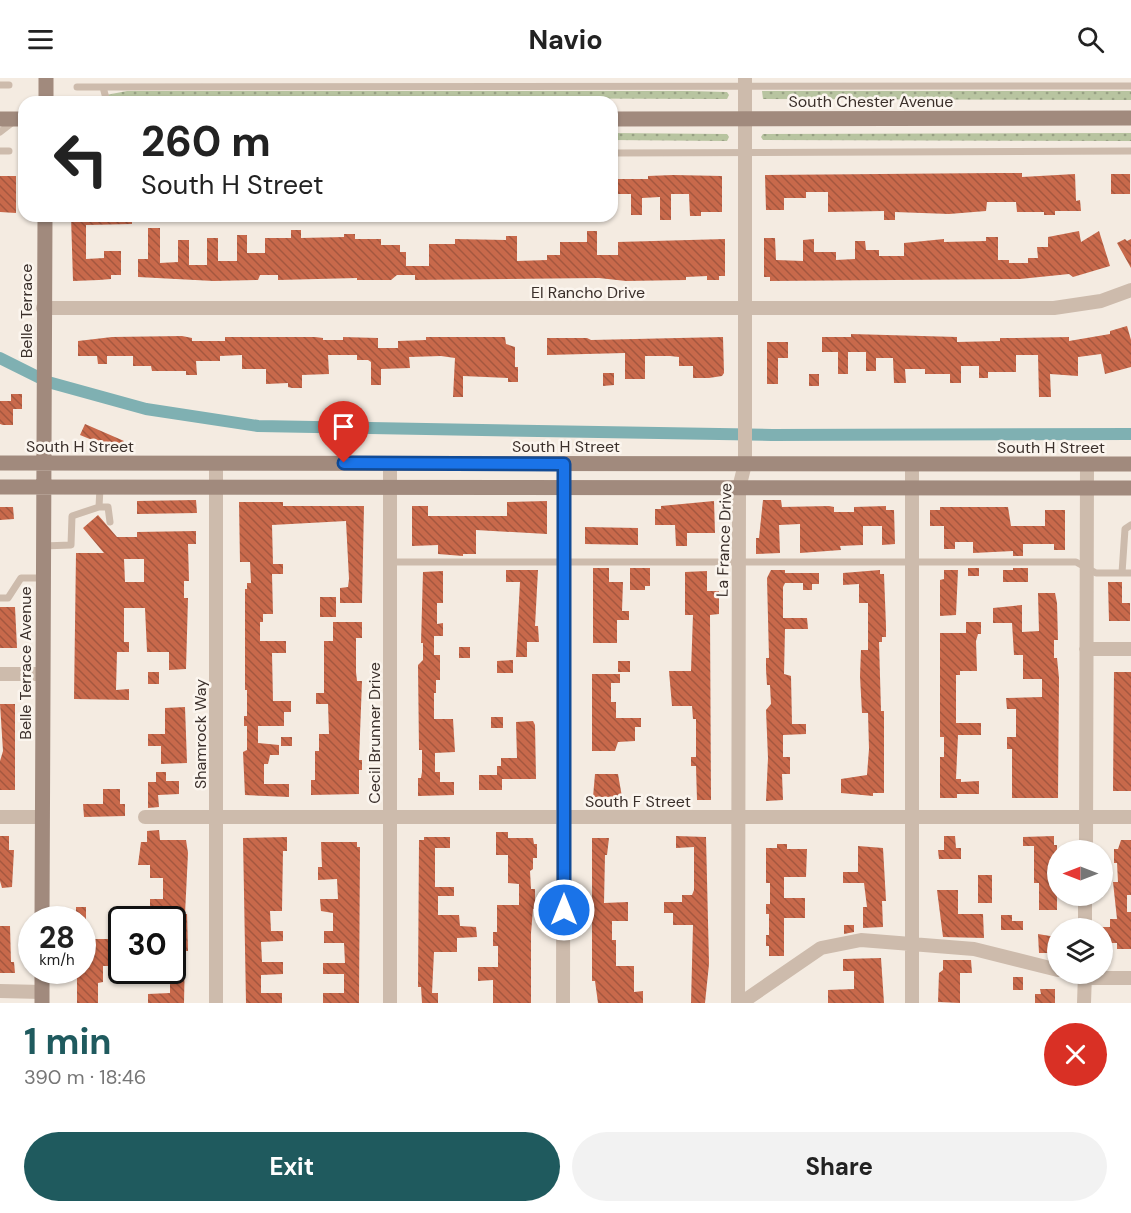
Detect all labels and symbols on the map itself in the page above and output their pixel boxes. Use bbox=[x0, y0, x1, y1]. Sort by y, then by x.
street label: South Chester Avenue bbox=[789, 91, 953, 112]
street label: Belle Terrace bbox=[16, 264, 37, 358]
street label: El Rancho Drive bbox=[531, 282, 645, 303]
pin bbox=[318, 401, 369, 463]
street label: South H Street bbox=[26, 436, 134, 457]
street label: South H Street bbox=[512, 436, 620, 457]
street label: South H Street bbox=[997, 437, 1105, 458]
street label: La France Drive bbox=[712, 483, 736, 597]
street label: Belle Terrace Avenue bbox=[15, 586, 36, 740]
street label: Cecil Brunner Drive bbox=[364, 662, 385, 804]
street label: Shamrock Way bbox=[190, 679, 211, 789]
street label: South F Street bbox=[585, 791, 691, 812]
north arrow bbox=[1047, 840, 1113, 906]
position arrow bbox=[532, 878, 596, 942]
speed limit sign: 30 bbox=[108, 906, 186, 984]

